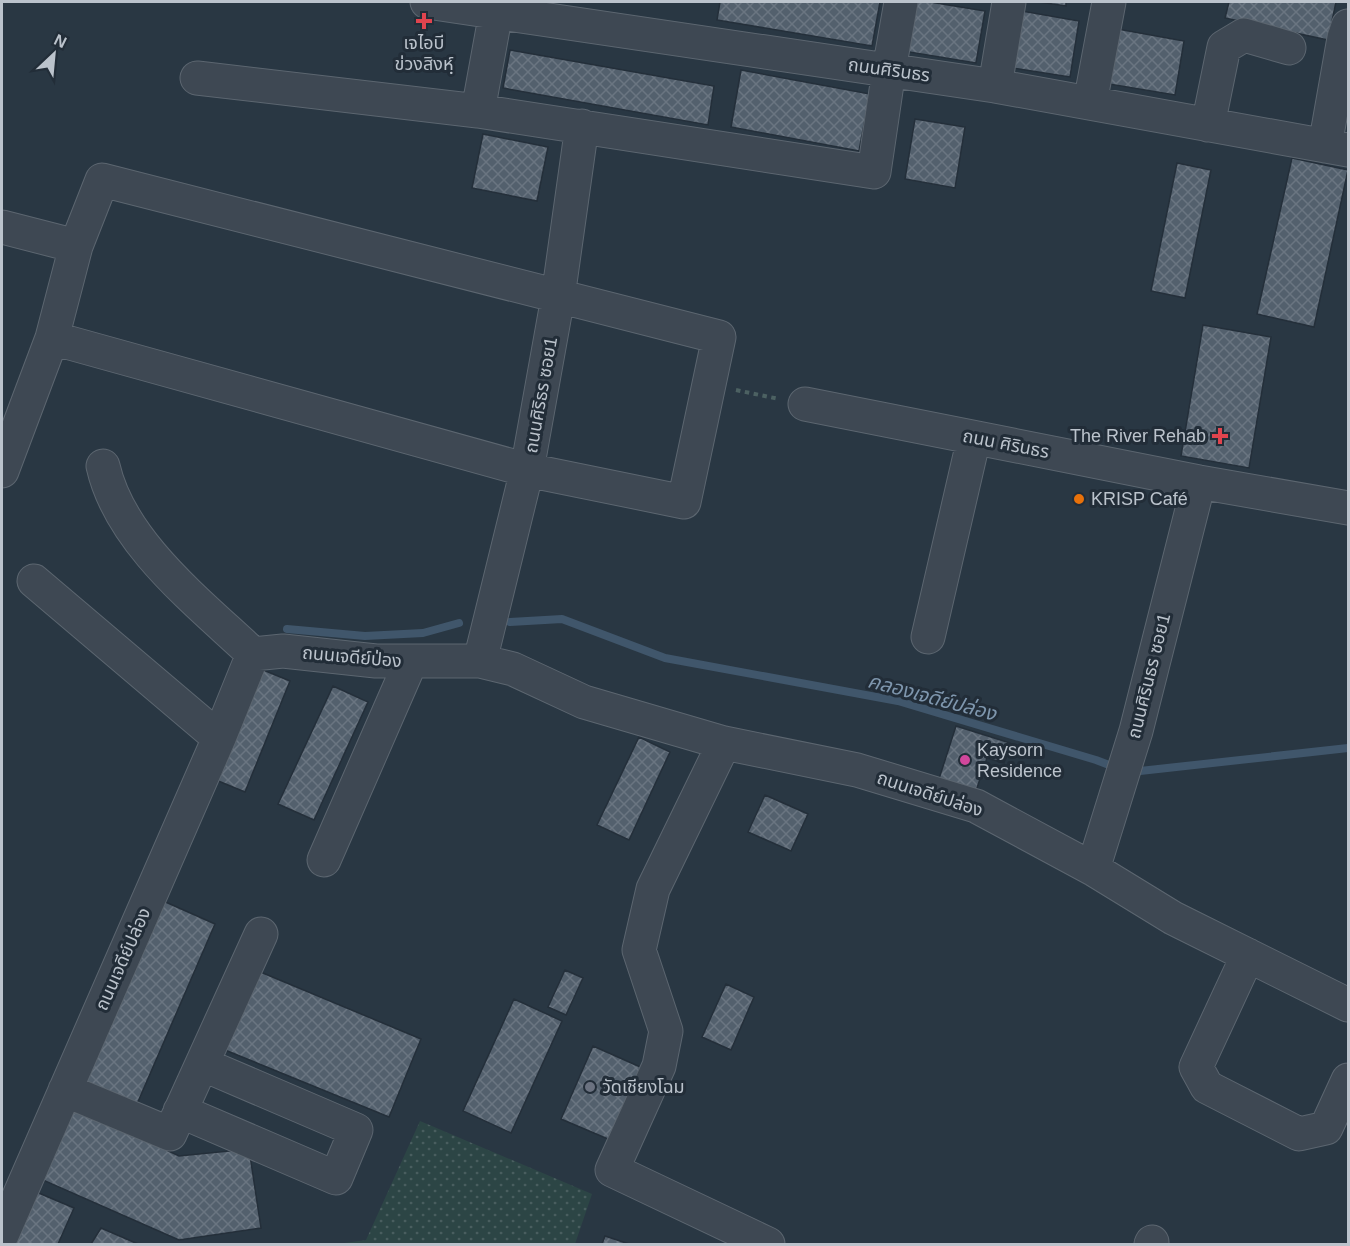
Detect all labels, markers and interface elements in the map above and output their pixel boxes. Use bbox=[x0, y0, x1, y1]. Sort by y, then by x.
marker: เจไอบี ข่วงสิงหฺ์ bbox=[415, 12, 433, 30]
north arrow bbox=[24, 24, 84, 84]
text: N bbox=[51, 31, 69, 51]
place label: เจไอบี ข่วงสิงหฺ์ bbox=[395, 33, 454, 74]
street label: ถนนศิรินธร bbox=[847, 54, 932, 86]
street label: ถนนศิริธร ซอย1 bbox=[521, 335, 561, 455]
street label: ถนน ศิรินธร bbox=[961, 426, 1051, 462]
place label: The River Rehab bbox=[1070, 426, 1206, 446]
marker: The River Rehab bbox=[1211, 427, 1229, 445]
place label: KRISP Café bbox=[1091, 489, 1188, 509]
marker: KRISP Café bbox=[1072, 492, 1086, 506]
street label: ถนนศิรินธร ซอย1 bbox=[1124, 611, 1174, 741]
street label: ถนนเจดีย์ป่อง bbox=[301, 643, 403, 671]
water label: คลองเจดีย์ปล่อง bbox=[865, 669, 1000, 725]
place label: Kaysorn Residence bbox=[977, 740, 1062, 781]
marker: Kaysorn Residence bbox=[958, 753, 972, 767]
street label: ถนนเจดีย์ปล่อง bbox=[874, 767, 986, 821]
street label: ถนนเจดีย์ปล่อง bbox=[91, 905, 155, 1013]
place label: วัดเชียงโฉม bbox=[602, 1077, 685, 1097]
marker: วัดเชียงโฉม bbox=[583, 1080, 597, 1094]

